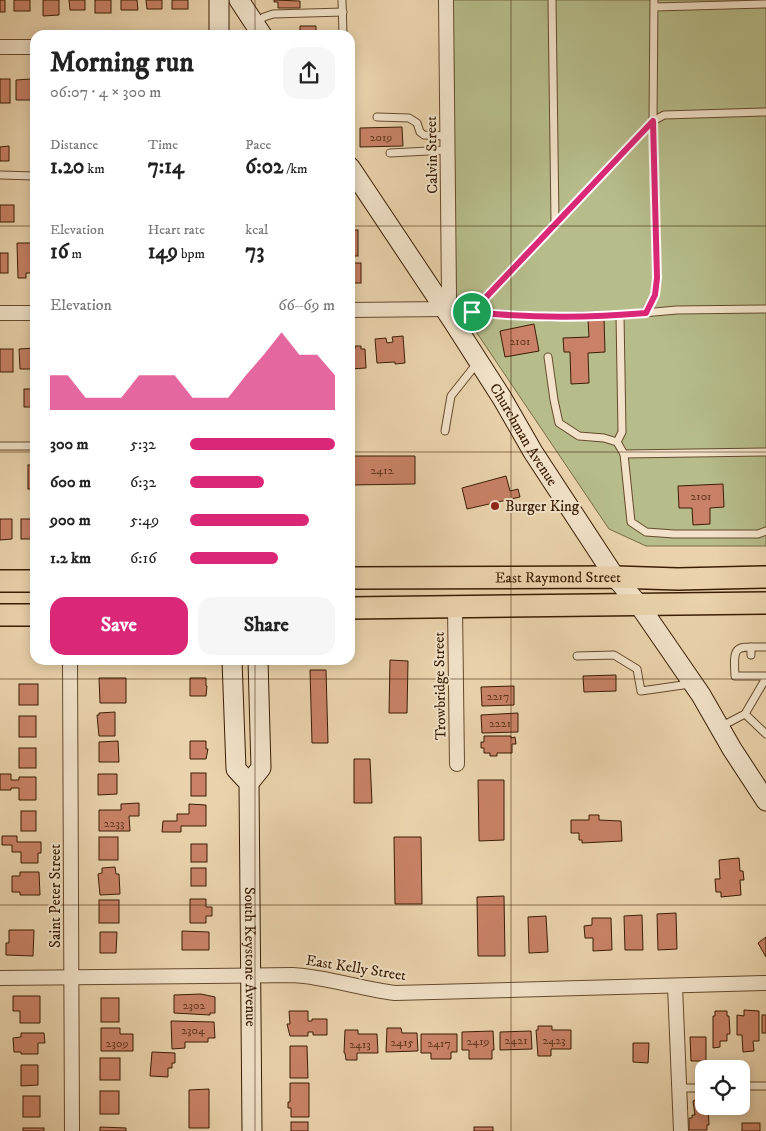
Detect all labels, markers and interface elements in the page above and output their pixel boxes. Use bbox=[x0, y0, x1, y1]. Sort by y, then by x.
text: Morning run bbox=[50, 45, 194, 80]
button: share bbox=[283, 47, 335, 99]
text: 06:07 · 4 × 300 m bbox=[50, 82, 161, 102]
street label: Calvin Street bbox=[422, 116, 442, 194]
house number: 2019 bbox=[370, 130, 392, 145]
text: Distance bbox=[50, 136, 98, 154]
text: Time bbox=[148, 136, 178, 154]
text: Pace bbox=[245, 136, 271, 154]
text: 1.20 bbox=[50, 154, 84, 180]
text: 7:14 bbox=[148, 154, 184, 180]
text: 6:02 bbox=[245, 154, 283, 180]
text: km bbox=[84, 160, 105, 178]
text: /km bbox=[283, 160, 308, 178]
text: Elevation bbox=[50, 221, 104, 239]
text: Heart rate bbox=[148, 221, 205, 239]
text: kcal bbox=[245, 221, 268, 239]
text: 16 bbox=[50, 239, 69, 265]
text: 149 bbox=[148, 239, 178, 265]
text: 73 bbox=[245, 239, 264, 265]
text: m bbox=[69, 245, 82, 263]
text: bpm bbox=[178, 245, 205, 263]
pin bbox=[451, 291, 493, 333]
text: Elevation bbox=[50, 295, 112, 315]
text: 66–69 m bbox=[278, 295, 335, 315]
icon: arrive bbox=[458, 298, 486, 326]
house number: 2101 bbox=[509, 334, 531, 349]
street label: Churchman Avenue bbox=[485, 379, 562, 490]
text: 300 m bbox=[50, 434, 89, 454]
text: 5:32 bbox=[130, 434, 156, 454]
house number: 2412 bbox=[370, 463, 394, 478]
text: 600 m bbox=[50, 472, 91, 492]
text: 6:32 bbox=[130, 472, 156, 492]
house number: 2101 bbox=[690, 489, 712, 504]
place label: Burger King bbox=[505, 497, 580, 516]
marker: Burger King bbox=[489, 500, 501, 512]
text: 900 m bbox=[50, 510, 91, 530]
text: 5:49 bbox=[130, 510, 159, 530]
text: 1.2 km bbox=[50, 548, 91, 568]
text: 6:16 bbox=[130, 548, 157, 568]
street label: East Raymond Street bbox=[495, 567, 622, 587]
button: Save bbox=[50, 597, 188, 655]
button: Share bbox=[198, 597, 335, 655]
street label: Trowbridge Street bbox=[430, 631, 450, 740]
house number: 2217 bbox=[487, 689, 509, 704]
house number: 2221 bbox=[489, 716, 511, 731]
house number: 2233 bbox=[104, 816, 124, 831]
street label: Saint Peter Street bbox=[46, 844, 65, 948]
street label: South Keystone Avenue bbox=[240, 887, 261, 1027]
street label: East Kelly Street bbox=[305, 951, 408, 985]
house number: 2302 bbox=[183, 998, 205, 1013]
house number: 2304 bbox=[181, 1023, 206, 1038]
house number: 2421 bbox=[504, 1033, 528, 1048]
house number: 2423 bbox=[542, 1033, 566, 1048]
house number: 2419 bbox=[466, 1034, 490, 1049]
house number: 2415 bbox=[390, 1035, 414, 1050]
house number: 2309 bbox=[106, 1036, 128, 1051]
house number: 2417 bbox=[427, 1036, 451, 1051]
house number: 2413 bbox=[349, 1037, 371, 1052]
map controls bbox=[695, 1060, 750, 1115]
button: locate bbox=[695, 1060, 750, 1115]

